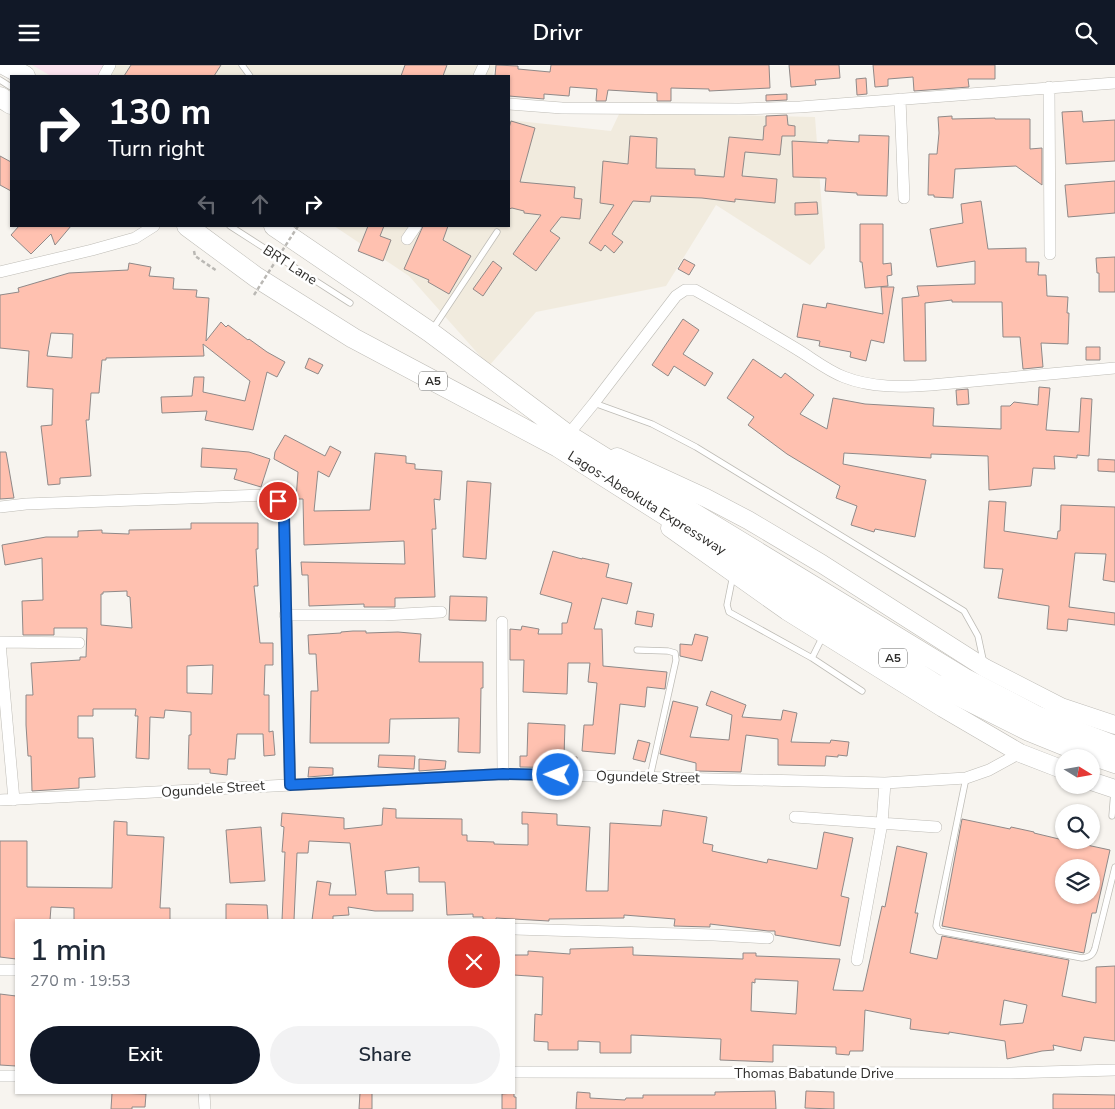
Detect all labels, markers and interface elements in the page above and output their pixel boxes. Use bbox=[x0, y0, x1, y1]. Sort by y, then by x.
text: Drivr bbox=[533, 18, 582, 48]
icon: menu bbox=[15, 19, 43, 47]
icon: search bbox=[1072, 19, 1100, 47]
text: 130 m bbox=[108, 89, 211, 136]
icon: right bbox=[25, 95, 90, 160]
text: Turn right bbox=[108, 134, 204, 164]
icon: left bbox=[193, 190, 221, 218]
icon: ahead bbox=[246, 190, 274, 218]
icon: right bbox=[299, 190, 327, 218]
street label: BRT Lane bbox=[259, 240, 321, 290]
road number: A5 bbox=[419, 371, 447, 391]
street label: Lagos-Abeokuta Expressway bbox=[564, 446, 730, 560]
pin bbox=[257, 480, 299, 522]
icon: arrive bbox=[264, 487, 292, 515]
road number: A5 bbox=[879, 649, 907, 667]
position arrow bbox=[531, 748, 583, 800]
north arrow bbox=[1055, 749, 1100, 794]
map controls bbox=[1055, 749, 1100, 904]
street label: Ogundele Street bbox=[596, 767, 700, 787]
street label: Ogundele Street bbox=[161, 776, 265, 802]
button: search bbox=[1055, 804, 1100, 849]
button: layers bbox=[1055, 859, 1100, 904]
text: 1 min bbox=[30, 930, 106, 971]
button: close bbox=[448, 936, 500, 988]
text: 270 m · 19:53 bbox=[30, 970, 131, 992]
button: Exit bbox=[30, 1026, 260, 1084]
button: Share bbox=[270, 1026, 500, 1084]
street label: Thomas Babatunde Drive bbox=[734, 1064, 894, 1083]

